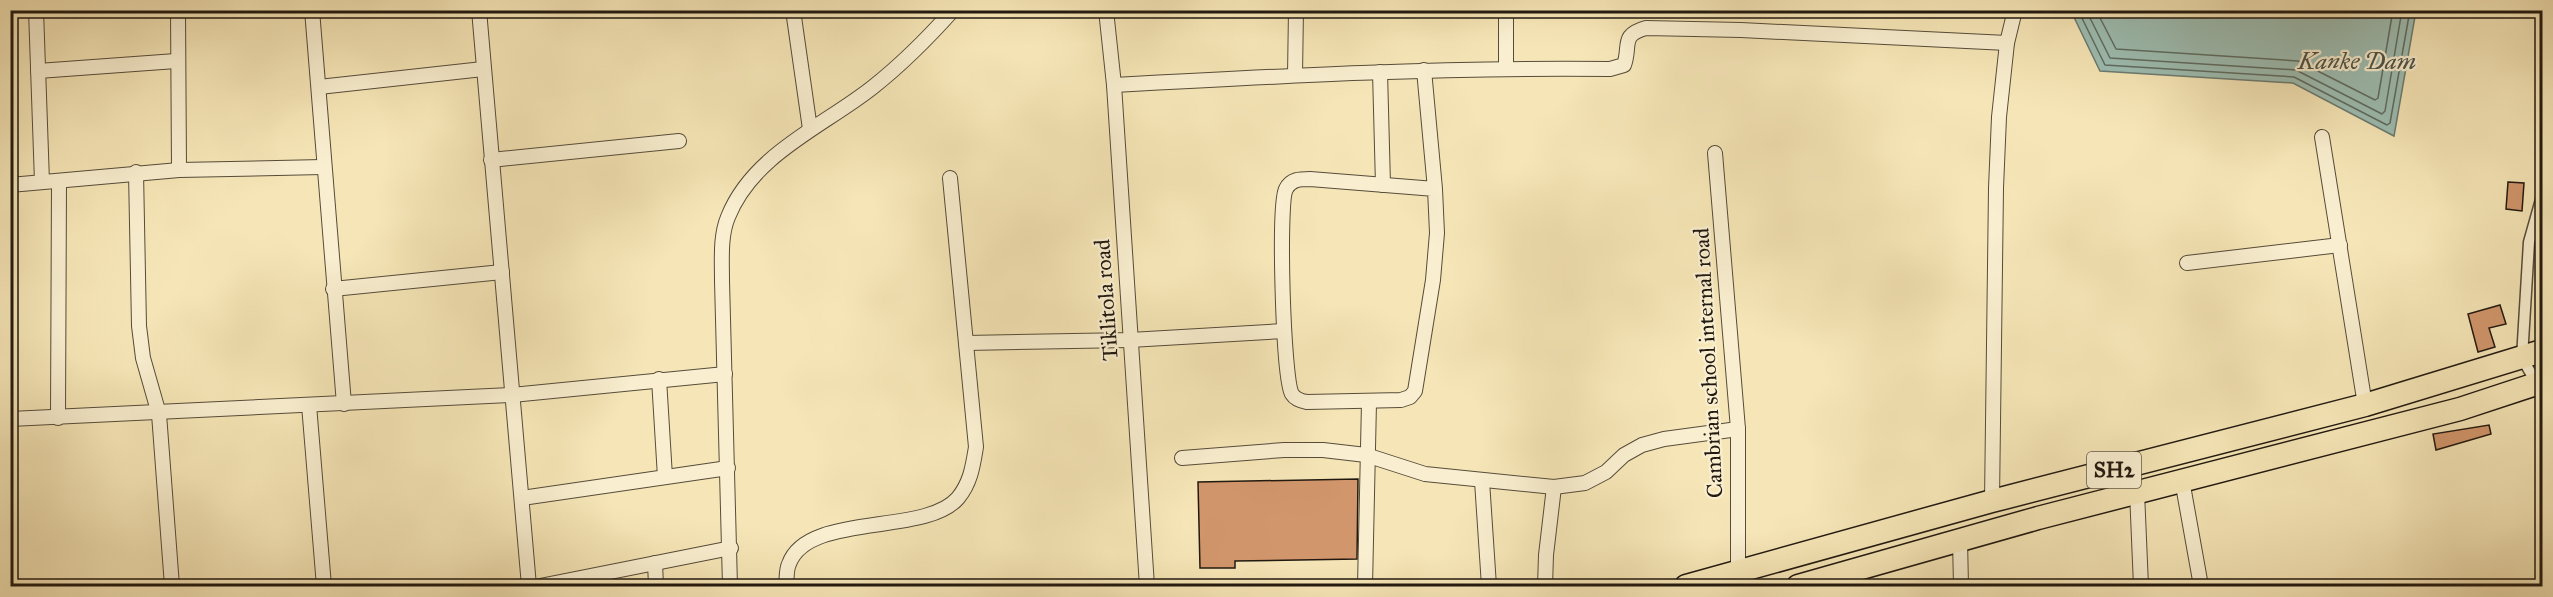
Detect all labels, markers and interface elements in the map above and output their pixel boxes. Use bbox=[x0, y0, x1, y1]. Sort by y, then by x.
water label: Kanke Dam bbox=[2297, 46, 2416, 76]
street label: Cambrian school internal road bbox=[1687, 227, 1729, 499]
street label: Tiklitola road bbox=[1088, 238, 1124, 362]
road number: SH2 bbox=[2087, 452, 2141, 488]

